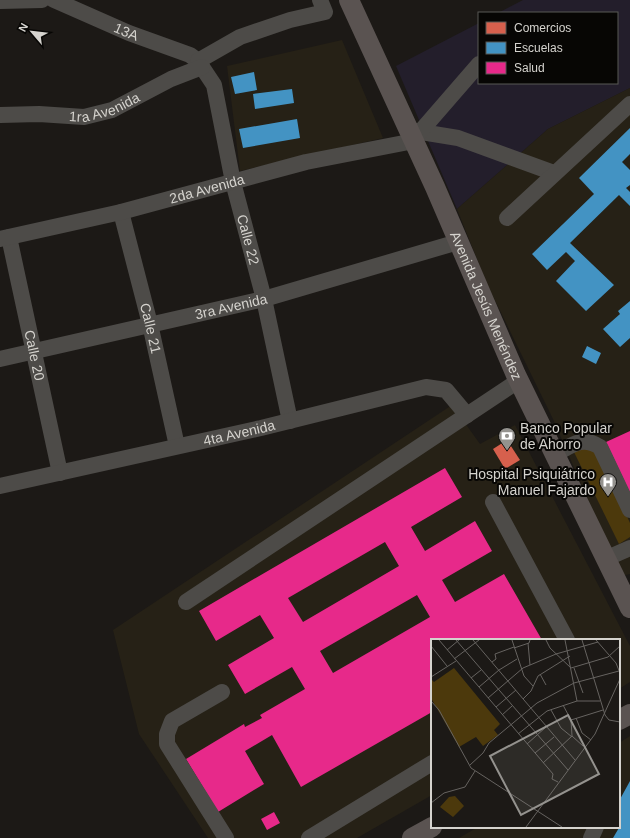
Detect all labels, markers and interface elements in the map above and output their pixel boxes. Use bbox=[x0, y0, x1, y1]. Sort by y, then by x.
north arrow bbox=[12, 12, 52, 52]
legend bbox=[478, 12, 618, 84]
street label: 13A bbox=[112, 19, 141, 44]
text: N bbox=[16, 21, 30, 34]
text: Comercios bbox=[514, 21, 571, 35]
text: Escuelas bbox=[514, 41, 563, 55]
text: Salud bbox=[514, 61, 545, 75]
street label: 1ra Avenida bbox=[68, 89, 142, 125]
street label: 2da Avenida bbox=[168, 171, 246, 207]
street label: Calle 22 bbox=[234, 213, 263, 267]
street label: Avenida Jesús Menéndez bbox=[447, 229, 525, 383]
street label: 3ra Avenida bbox=[193, 290, 269, 322]
street label: Calle 21 bbox=[137, 301, 164, 355]
street label: Calle 20 bbox=[21, 328, 48, 382]
street label: 4ta Avenida bbox=[202, 417, 277, 449]
place label: Banco Popular de Ahorro bbox=[520, 420, 612, 452]
bank icon: Banco Popular de Ahorro bbox=[497, 426, 517, 451]
place label: Hospital Psiquiátrico Manuel Fajardo bbox=[468, 466, 595, 498]
hospital icon: Hospital Psiquiátrico Manuel Fajardo bbox=[598, 472, 618, 497]
inset map bbox=[431, 639, 620, 828]

